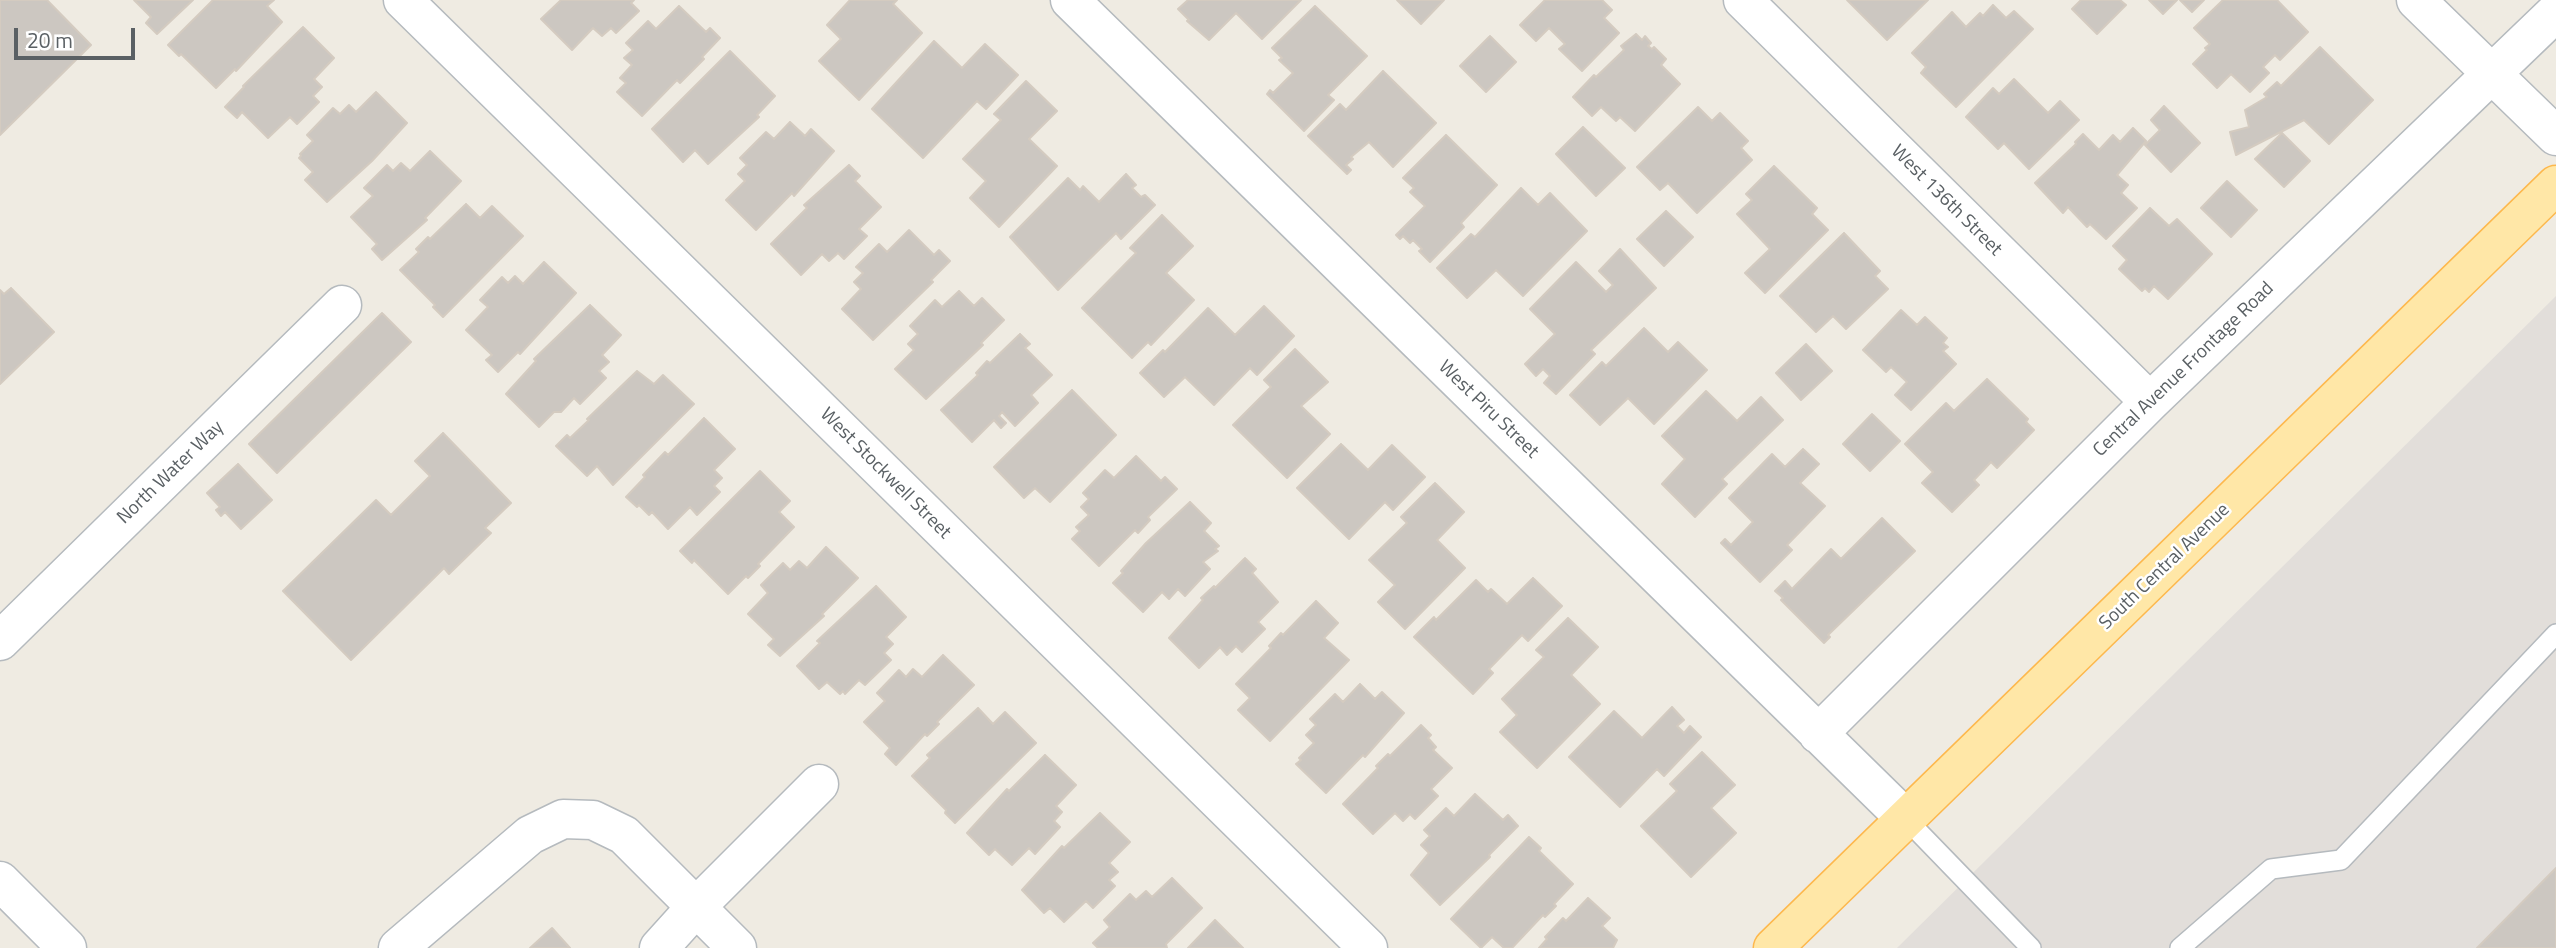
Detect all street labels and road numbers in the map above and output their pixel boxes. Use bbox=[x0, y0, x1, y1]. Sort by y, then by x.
street label: West 136th Street bbox=[1886, 141, 2006, 261]
street label: Central Avenue Frontage Road bbox=[2089, 278, 2279, 462]
street label: West Piru Street bbox=[1433, 356, 1543, 464]
street label: West Stockwell Street bbox=[815, 404, 955, 544]
street label: North Water Way bbox=[113, 417, 229, 529]
street label: South Central Avenue bbox=[2095, 499, 2235, 635]

